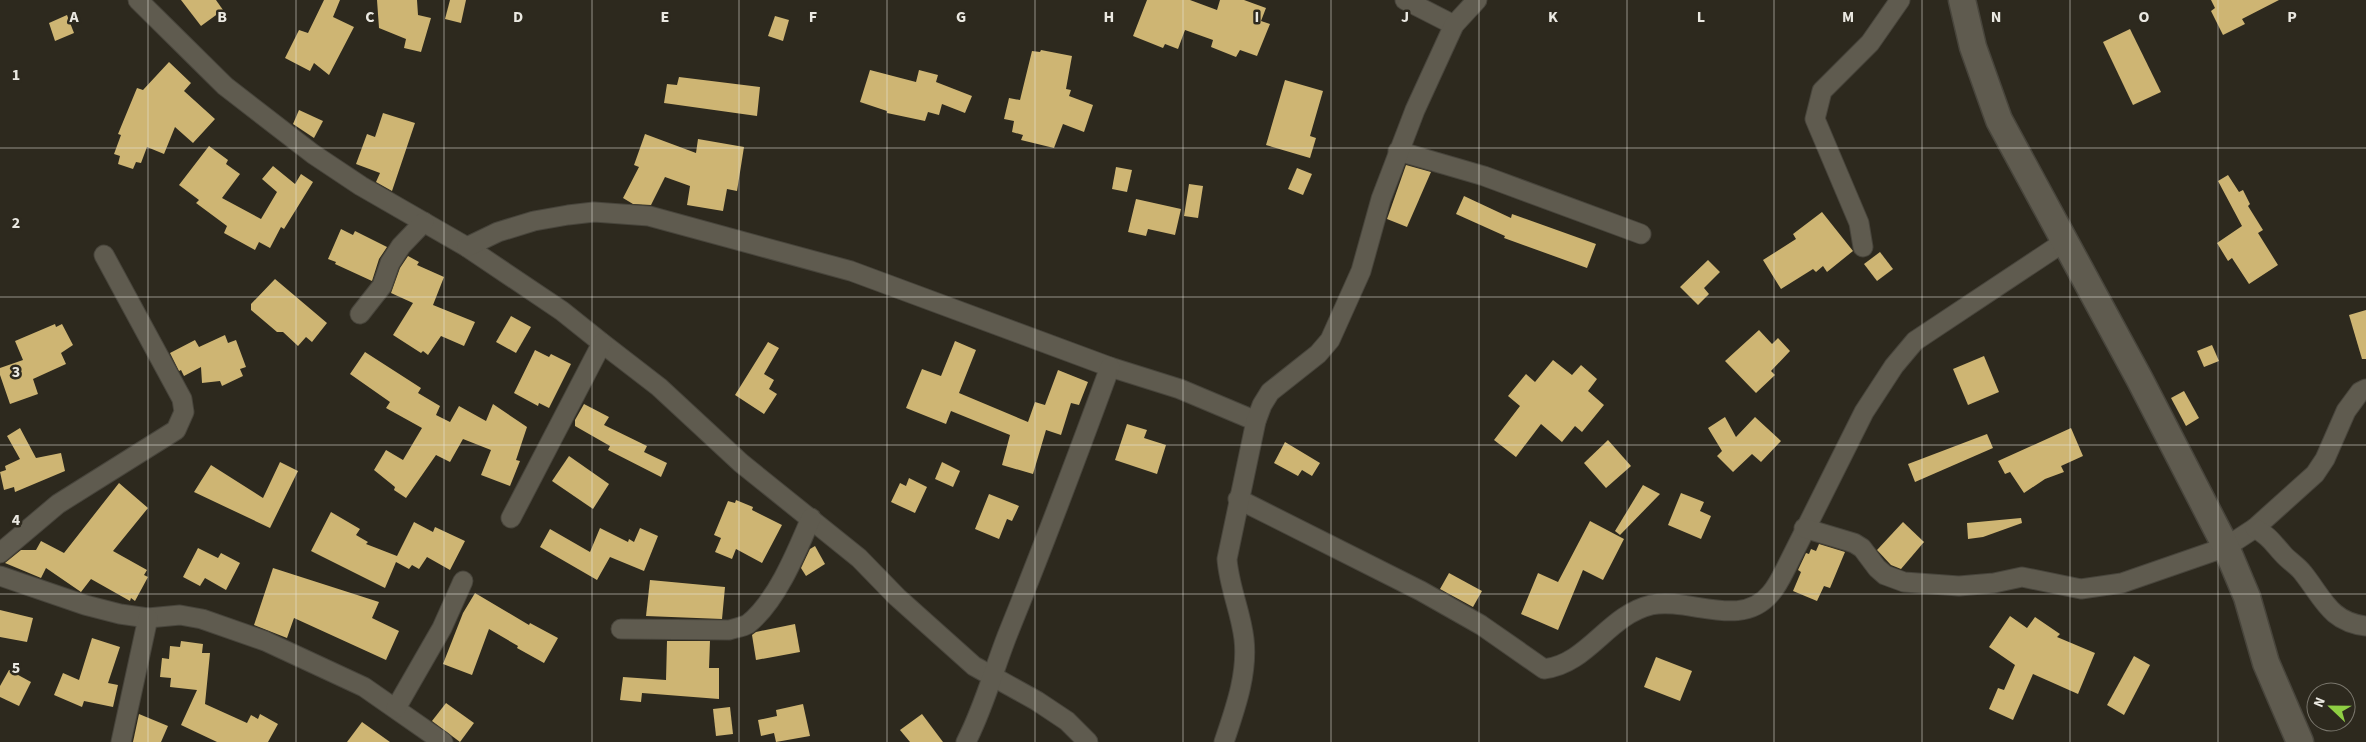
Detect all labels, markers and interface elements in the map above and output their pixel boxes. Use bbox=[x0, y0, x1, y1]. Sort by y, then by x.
text: A bbox=[68, 6, 79, 28]
text: B bbox=[217, 6, 227, 28]
text: C bbox=[365, 6, 375, 28]
text: D bbox=[513, 6, 523, 28]
text: E bbox=[661, 6, 669, 28]
text: F bbox=[809, 6, 817, 28]
text: G bbox=[956, 6, 966, 28]
text: H bbox=[1104, 6, 1114, 28]
text: I bbox=[1255, 6, 1259, 28]
text: J bbox=[1401, 6, 1409, 28]
text: K bbox=[1548, 6, 1558, 28]
text: L bbox=[1697, 6, 1705, 28]
text: M bbox=[1842, 6, 1854, 28]
text: N bbox=[1991, 6, 2001, 28]
text: O bbox=[2139, 6, 2150, 28]
text: P bbox=[2287, 6, 2297, 28]
text: 1 bbox=[12, 64, 20, 86]
text: 2 bbox=[12, 212, 20, 234]
text: 3 bbox=[12, 361, 20, 383]
text: 4 bbox=[12, 509, 21, 531]
text: 5 bbox=[12, 657, 20, 679]
north arrow bbox=[2306, 682, 2356, 732]
text: N bbox=[2309, 694, 2331, 711]

